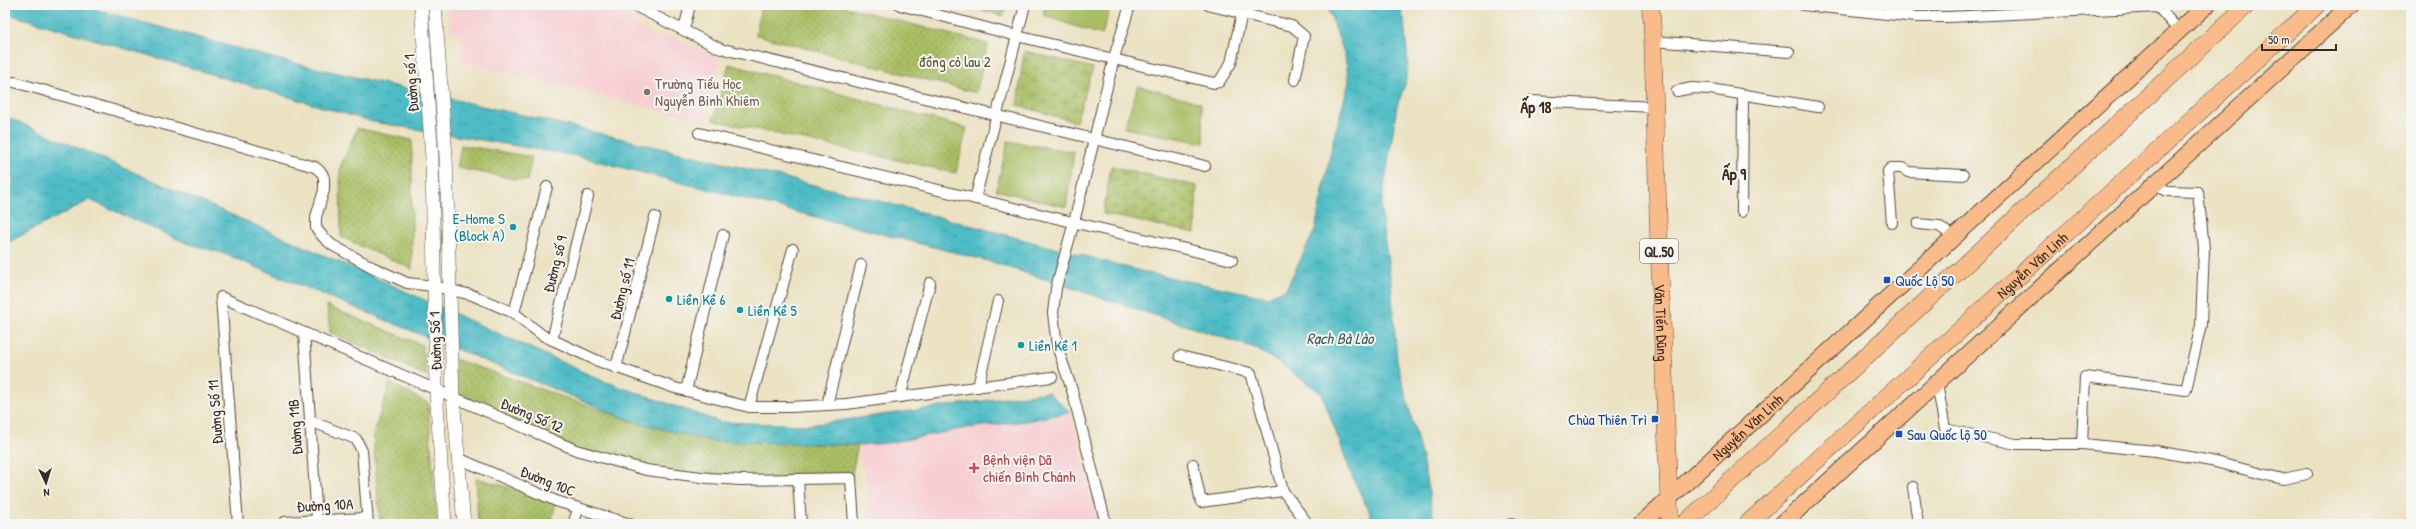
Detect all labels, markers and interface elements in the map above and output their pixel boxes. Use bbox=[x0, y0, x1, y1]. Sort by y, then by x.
scale bar bbox=[2262, 26, 2336, 52]
text: 50 m bbox=[2268, 31, 2289, 48]
park label: đồng cỏ lau 2 bbox=[919, 51, 991, 72]
street label: Đường số 1 bbox=[399, 53, 423, 113]
place label: Trường Tiểu Học Nguyễn Bỉnh Khiêm bbox=[655, 73, 759, 111]
marker: Trường Tiểu Học Nguyễn Bỉnh Khiêm bbox=[642, 87, 652, 97]
district label: Ấp 18 bbox=[1520, 95, 1552, 119]
district label: Ấp 9 bbox=[1722, 162, 1746, 186]
place label: E-Home S (Block A) bbox=[453, 208, 505, 246]
marker: E-Home S (Block A) bbox=[508, 222, 518, 232]
street label: Nguyễn Văn Linh bbox=[1991, 227, 2072, 303]
street label: Đường số 9 bbox=[538, 233, 572, 295]
road number: QL.50 bbox=[1640, 239, 1678, 263]
street label: Đường số 11 bbox=[604, 256, 640, 322]
place label: Quốc Lộ 50 bbox=[1895, 270, 1955, 291]
marker: Quốc Lộ 50 bbox=[1882, 275, 1892, 285]
street label: Văn Tiến Dũng bbox=[1650, 283, 1674, 362]
place label: Liền Kề 6 bbox=[677, 289, 725, 310]
marker: Liền Kề 6 bbox=[664, 294, 674, 304]
place label: Liền Kề 5 bbox=[748, 300, 797, 321]
marker: Liền Kề 5 bbox=[735, 305, 745, 315]
street label: Đường Số 1 bbox=[423, 311, 447, 371]
water label: Rạch Bà Lào bbox=[1307, 327, 1375, 349]
place label: Liền Kề 1 bbox=[1029, 335, 1077, 356]
marker: Liền Kề 1 bbox=[1016, 340, 1026, 350]
street label: Đường Số 11 bbox=[202, 379, 228, 445]
street label: Nguyễn Văn Linh bbox=[1707, 389, 1787, 465]
street label: Đường Số 12 bbox=[497, 392, 567, 438]
street label: Đường 11B bbox=[283, 398, 307, 456]
place label: Chùa Thiên Trì bbox=[1568, 409, 1647, 430]
marker: Chùa Thiên Trì bbox=[1650, 414, 1660, 424]
place label: Sau Quốc lộ 50 bbox=[1907, 424, 1987, 445]
marker: Sau Quốc lộ 50 bbox=[1894, 429, 1904, 439]
place label: Bệnh viện Dã chiến Bình Chánh bbox=[983, 449, 1076, 487]
street label: Đường 10C bbox=[517, 460, 579, 502]
marker: Bệnh viện Dã chiến Bình Chánh bbox=[968, 462, 980, 474]
north arrow bbox=[26, 463, 66, 503]
text: N bbox=[43, 486, 50, 500]
street label: Đường 10A bbox=[296, 493, 355, 517]

